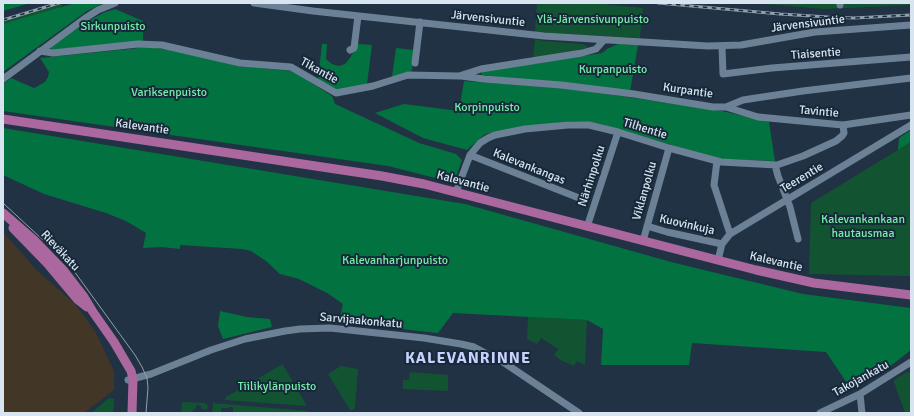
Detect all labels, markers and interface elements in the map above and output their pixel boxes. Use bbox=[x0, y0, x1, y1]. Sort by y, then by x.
street label: Järvensivuntie bbox=[450, 8, 526, 30]
street label: Järvensivuntie bbox=[770, 12, 846, 36]
park label: Ylä-Järvensivunpuisto bbox=[537, 13, 649, 27]
park label: Sirkunpuisto bbox=[81, 20, 145, 34]
street label: Tiaisentie bbox=[791, 45, 841, 63]
street label: Tikantie bbox=[297, 55, 341, 87]
park label: Kurpanpuisto bbox=[579, 63, 647, 77]
street label: Kurpantie bbox=[662, 80, 714, 102]
park label: Variksenpuisto bbox=[131, 86, 207, 100]
park label: Korpinpuisto bbox=[454, 101, 520, 115]
street label: Tavintie bbox=[799, 103, 839, 121]
street label: Tilhentie bbox=[621, 115, 669, 143]
street label: Kalevantie bbox=[114, 116, 170, 138]
street label: Närhinpolku bbox=[575, 144, 609, 208]
street label: Kalevankangas bbox=[491, 146, 567, 188]
street label: Viklanpolku bbox=[630, 160, 660, 222]
street label: Teerentie bbox=[778, 160, 826, 196]
street label: Kalevantie bbox=[435, 168, 491, 196]
street label: Kuovinkuja bbox=[658, 212, 716, 238]
park label: Kalevankankaan hautausmaa bbox=[821, 213, 905, 241]
street label: Rieväkatu bbox=[37, 228, 83, 274]
street label: Kalevantie bbox=[748, 249, 804, 275]
park label: Kalevanharjunpuisto bbox=[342, 254, 448, 268]
street label: Sarvijaakonkatu bbox=[319, 310, 403, 332]
district label: KALEVANRINNE bbox=[405, 349, 531, 369]
street label: Takojankatu bbox=[830, 358, 892, 400]
park label: Tiilikylänpuisto bbox=[238, 380, 316, 394]

